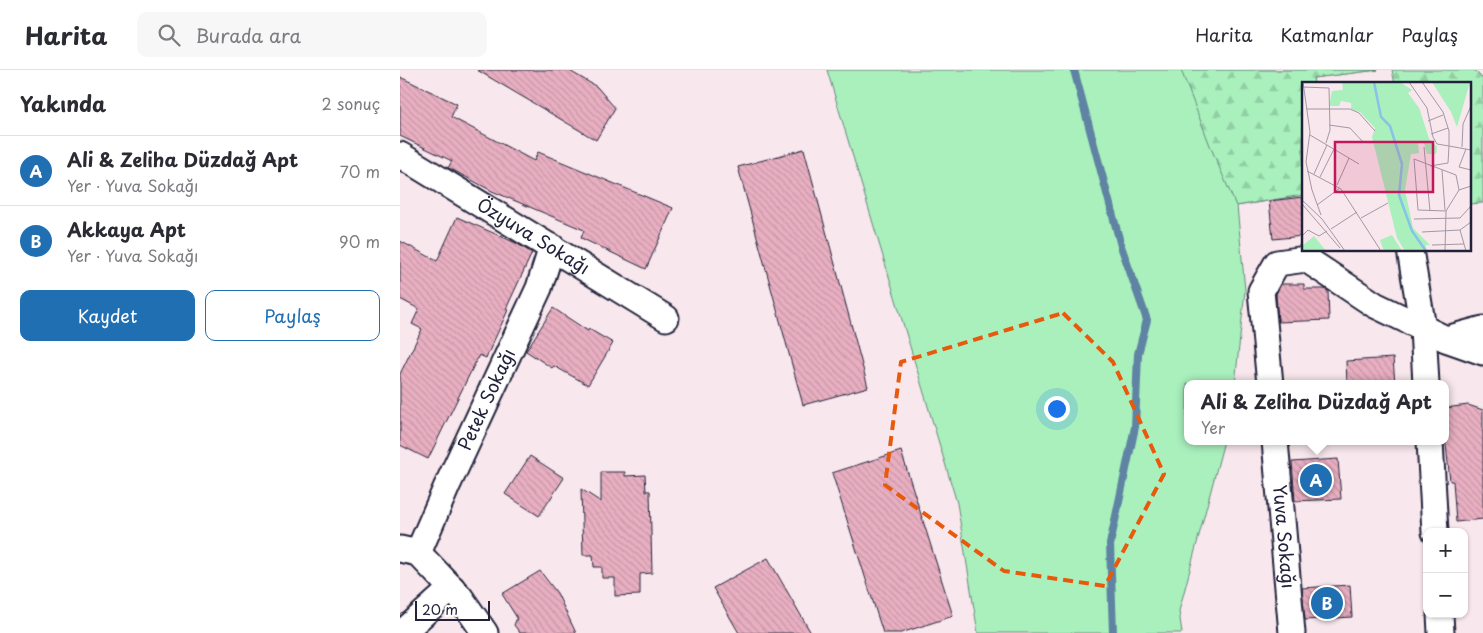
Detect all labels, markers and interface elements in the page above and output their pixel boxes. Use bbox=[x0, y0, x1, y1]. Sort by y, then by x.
search box bbox=[137, 12, 487, 57]
text: Harita bbox=[25, 17, 107, 53]
icon: search bbox=[155, 21, 183, 49]
text: Burada ara bbox=[195, 21, 301, 49]
text: Harita bbox=[1195, 21, 1252, 48]
text: Katmanlar bbox=[1280, 21, 1373, 48]
text: Paylaş bbox=[1401, 21, 1458, 48]
inset map bbox=[1302, 82, 1470, 251]
text: Yakında bbox=[20, 87, 106, 119]
text: 2 sonuç bbox=[322, 91, 380, 115]
text: Ali & Zeliha Düzdağ Apt bbox=[67, 145, 298, 173]
text: A bbox=[30, 159, 42, 183]
text: 70 m bbox=[340, 159, 380, 183]
text: Yer · Yuva Sokağı bbox=[67, 173, 199, 197]
street label: Özyuva Sokağı bbox=[472, 190, 595, 280]
text: Akkaya Apt bbox=[67, 215, 186, 243]
text: B bbox=[31, 229, 41, 253]
text: 90 m bbox=[339, 229, 380, 253]
text: Yer · Yuva Sokağı bbox=[67, 243, 199, 267]
button: Kaydet bbox=[20, 290, 195, 341]
button: Paylaş bbox=[205, 290, 380, 341]
street label: Petek Sokağı bbox=[450, 344, 521, 455]
popup bbox=[1184, 380, 1449, 445]
text: Ali & Zeliha Düzdağ Apt bbox=[1201, 387, 1432, 415]
your location bbox=[1044, 396, 1070, 422]
text: Yer bbox=[1201, 415, 1225, 439]
pin: A bbox=[1300, 461, 1332, 499]
street label: Yuva Sokağı bbox=[1267, 483, 1303, 590]
map controls bbox=[1423, 528, 1468, 618]
button: + bbox=[1423, 528, 1468, 573]
button: − bbox=[1423, 573, 1468, 618]
pin: B bbox=[1311, 584, 1343, 622]
scale bar bbox=[415, 598, 490, 621]
text: 20 m bbox=[422, 599, 458, 620]

